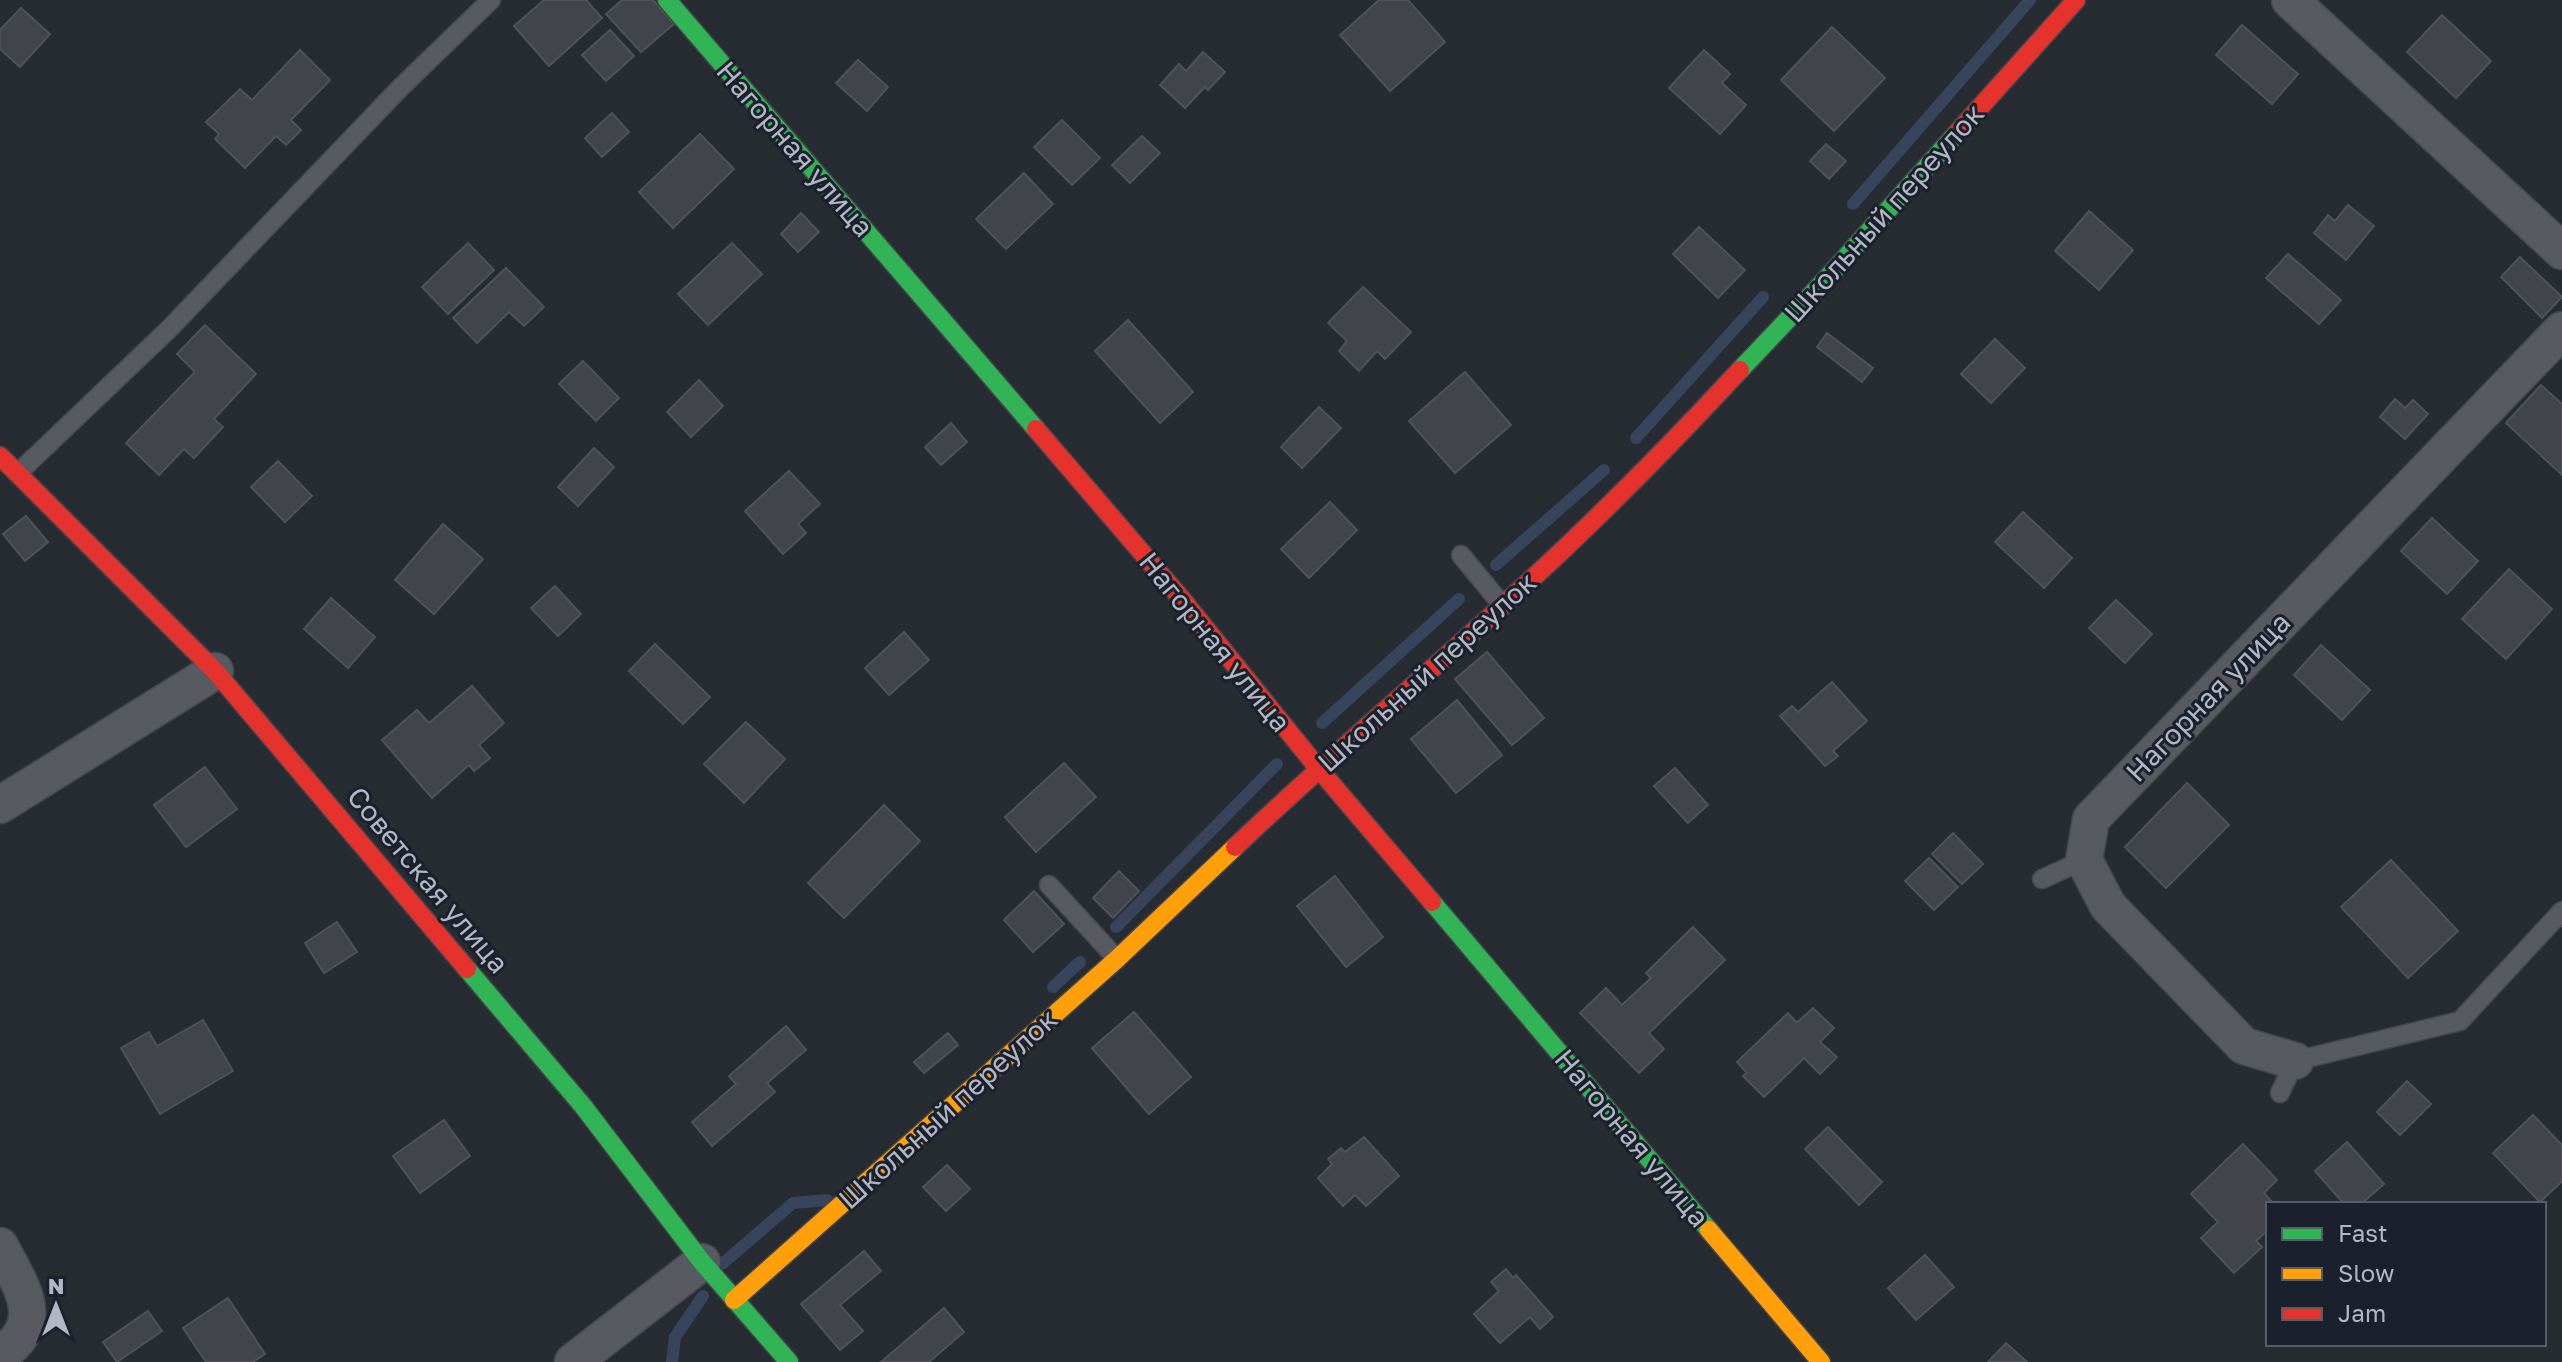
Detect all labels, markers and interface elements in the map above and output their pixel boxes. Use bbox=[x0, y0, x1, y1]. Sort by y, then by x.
street label: Нагорная улица bbox=[710, 54, 881, 243]
street label: Школьный переулок bbox=[1777, 97, 1990, 329]
street label: Нагорная улица bbox=[1133, 545, 1298, 738]
street label: Школьный переулок bbox=[1311, 565, 1543, 778]
street label: Нагорная улица bbox=[2119, 605, 2296, 788]
street label: Советская улица bbox=[341, 780, 516, 980]
street label: Школьный переулок bbox=[832, 1002, 1064, 1215]
street label: Нагорная улица bbox=[1549, 1042, 1716, 1233]
legend bbox=[2266, 1202, 2546, 1346]
text: Fast bbox=[2338, 1218, 2388, 1247]
text: Slow bbox=[2338, 1258, 2394, 1287]
north arrow bbox=[16, 1266, 96, 1346]
text: N bbox=[48, 1272, 64, 1299]
text: Jam bbox=[2338, 1298, 2386, 1327]

